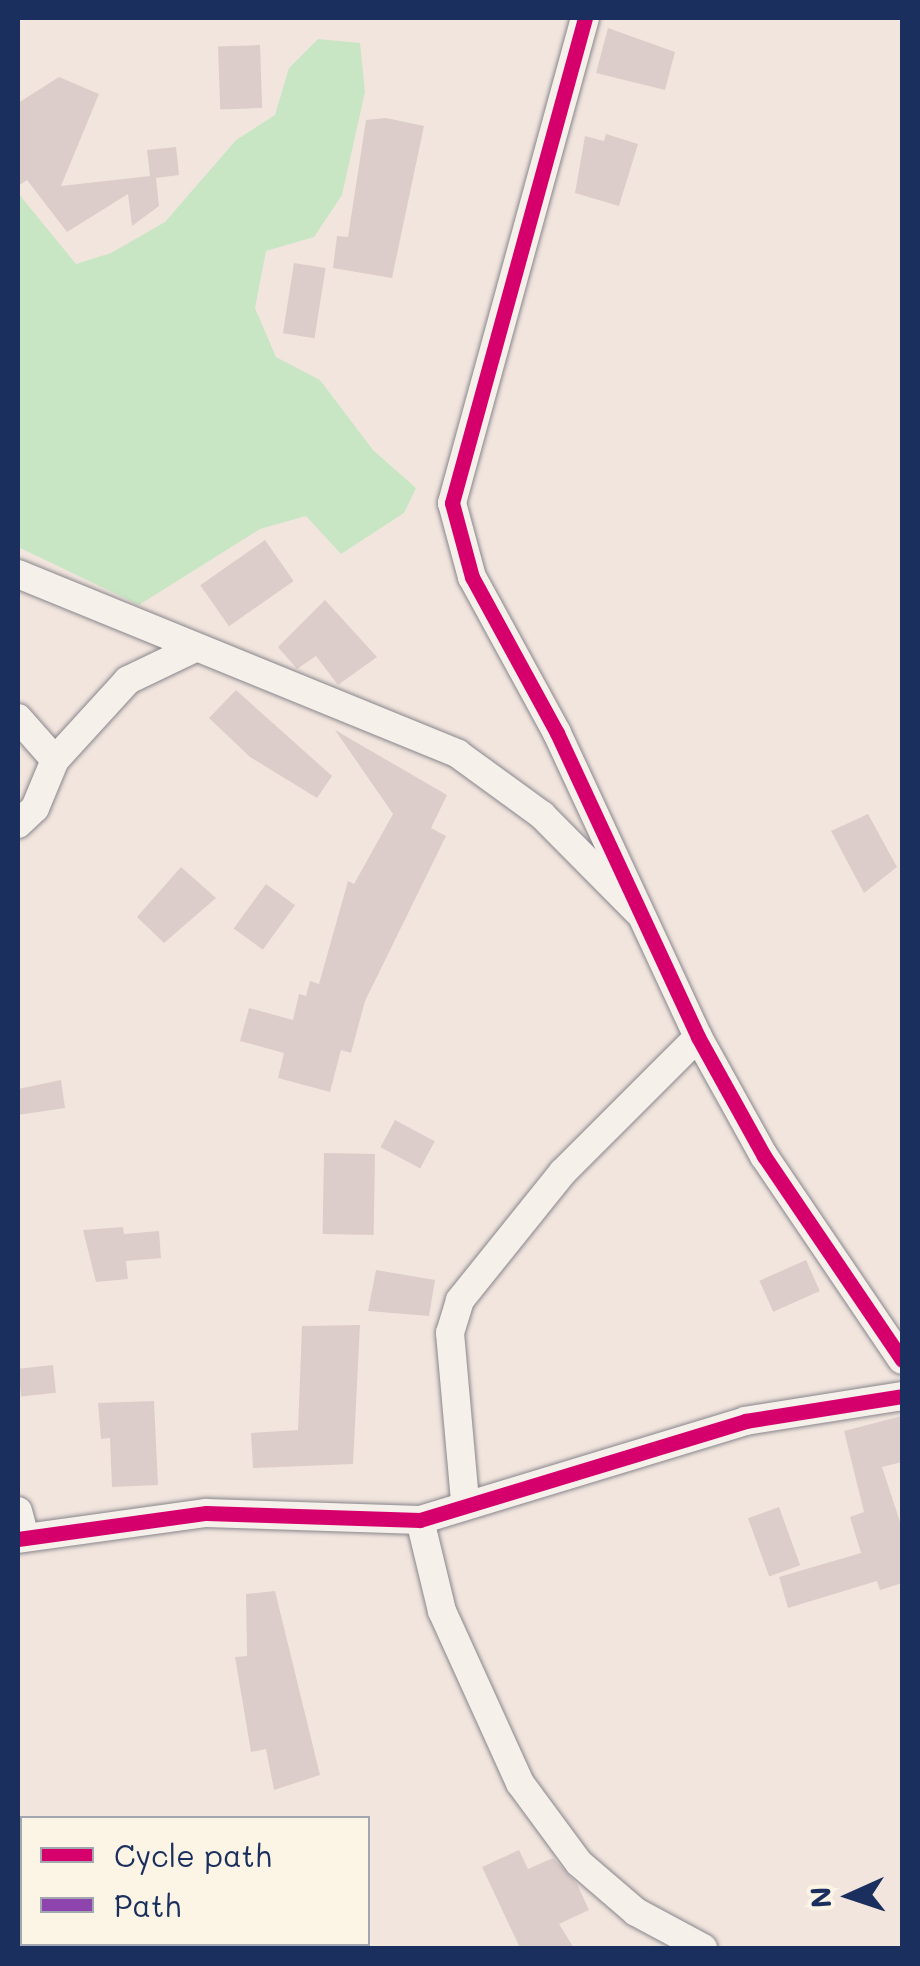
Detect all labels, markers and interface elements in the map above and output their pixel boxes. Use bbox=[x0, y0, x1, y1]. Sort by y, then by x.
legend bbox=[20, 1816, 370, 1946]
text: Cycle path bbox=[114, 1835, 272, 1875]
north arrow bbox=[800, 1846, 900, 1946]
text: Path bbox=[114, 1885, 181, 1925]
text: N bbox=[802, 1886, 839, 1909]

